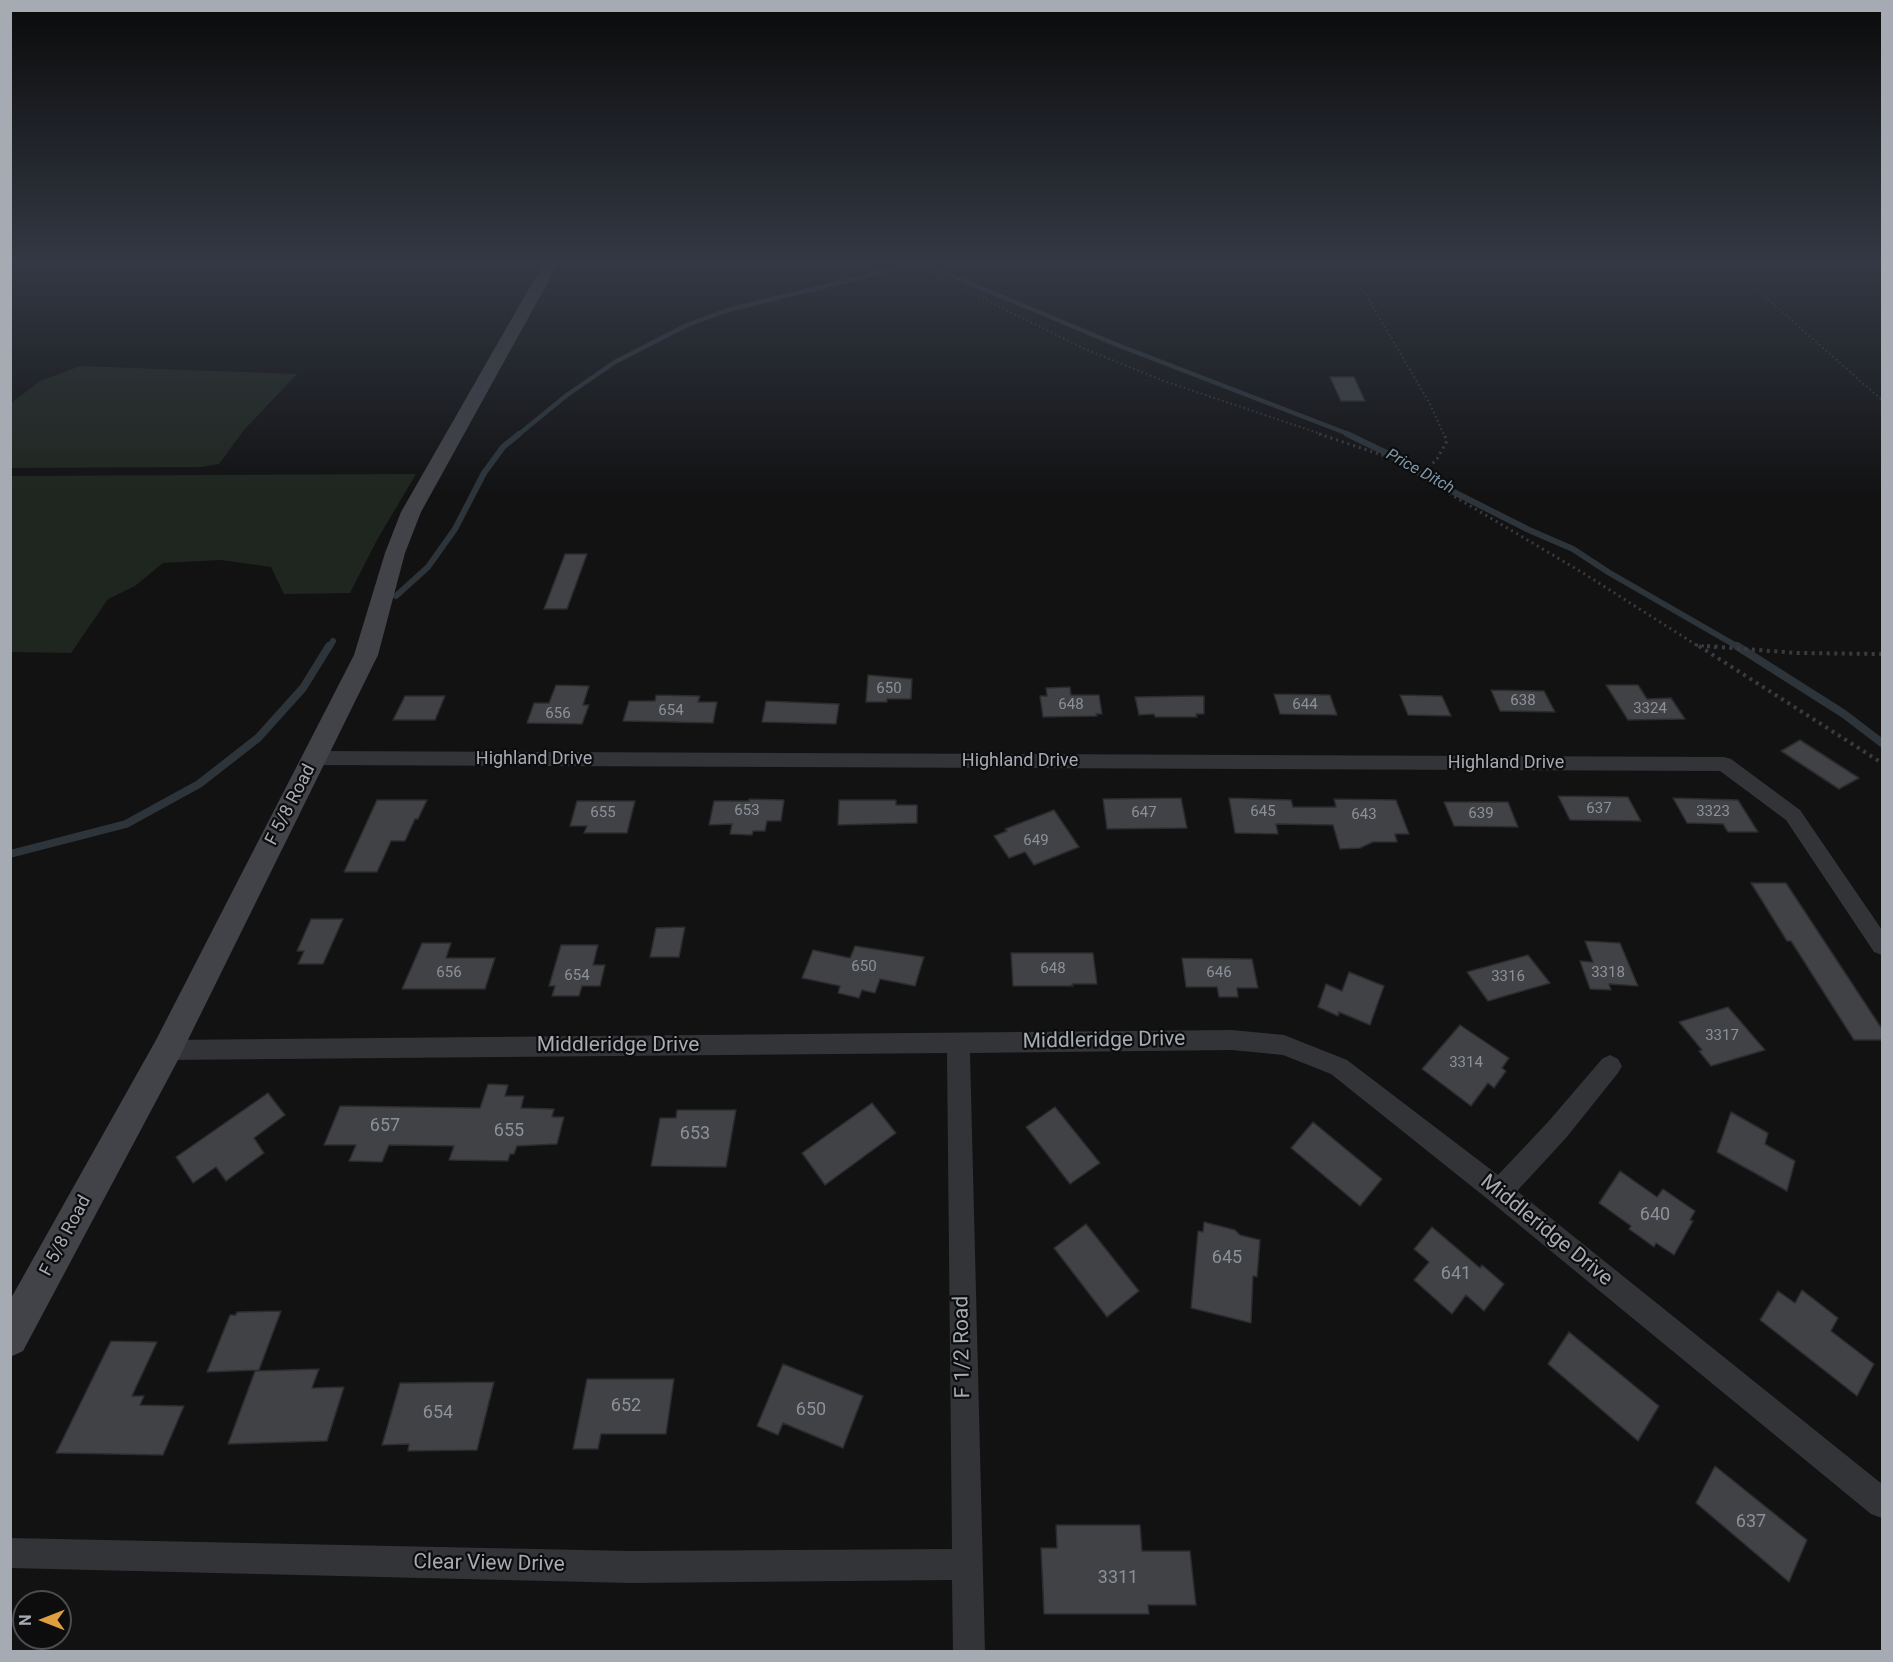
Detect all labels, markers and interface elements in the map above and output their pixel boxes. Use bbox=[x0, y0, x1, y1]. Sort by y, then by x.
water label: Price Ditch bbox=[1383, 445, 1457, 499]
house number: 650 bbox=[876, 680, 902, 698]
house number: 638 bbox=[1510, 692, 1536, 710]
house number: 648 bbox=[1058, 696, 1084, 714]
house number: 644 bbox=[1292, 696, 1318, 714]
house number: 3324 bbox=[1633, 700, 1667, 718]
house number: 654 bbox=[658, 702, 684, 720]
house number: 656 bbox=[545, 705, 571, 723]
street label: Highland Drive bbox=[476, 748, 592, 770]
street label: Highland Drive bbox=[962, 750, 1078, 772]
street label: Highland Drive bbox=[1448, 752, 1564, 774]
street label: F 5/8 Road bbox=[261, 761, 321, 849]
house number: 637 bbox=[1586, 800, 1612, 818]
house number: 653 bbox=[734, 802, 760, 820]
house number: 645 bbox=[1250, 803, 1276, 821]
house number: 3323 bbox=[1696, 803, 1730, 821]
house number: 655 bbox=[590, 804, 616, 822]
house number: 647 bbox=[1131, 804, 1157, 822]
house number: 639 bbox=[1468, 805, 1494, 823]
house number: 643 bbox=[1351, 806, 1377, 824]
house number: 649 bbox=[1023, 832, 1049, 850]
house number: 650 bbox=[851, 958, 877, 976]
house number: 648 bbox=[1040, 960, 1066, 978]
house number: 656 bbox=[436, 964, 462, 982]
house number: 646 bbox=[1206, 964, 1232, 982]
house number: 3318 bbox=[1591, 964, 1625, 982]
house number: 654 bbox=[564, 967, 590, 985]
house number: 3316 bbox=[1491, 968, 1525, 986]
street label: Middleridge Drive bbox=[1022, 1027, 1186, 1055]
house number: 3317 bbox=[1705, 1027, 1739, 1045]
street label: Middleridge Drive bbox=[537, 1033, 699, 1059]
house number: 3314 bbox=[1449, 1054, 1483, 1072]
house number: 657 bbox=[370, 1115, 400, 1137]
house number: 655 bbox=[494, 1120, 524, 1142]
house number: 653 bbox=[680, 1123, 710, 1145]
street label: Middleridge Drive bbox=[1475, 1170, 1617, 1292]
street label: F 5/8 Road bbox=[36, 1192, 96, 1280]
house number: 640 bbox=[1640, 1204, 1670, 1226]
house number: 645 bbox=[1212, 1247, 1242, 1269]
house number: 641 bbox=[1441, 1263, 1471, 1285]
street label: F 1/2 Road bbox=[950, 1296, 976, 1398]
house number: 652 bbox=[611, 1395, 641, 1417]
house number: 650 bbox=[796, 1399, 826, 1421]
house number: 654 bbox=[423, 1402, 453, 1424]
house number: 637 bbox=[1736, 1511, 1766, 1533]
street label: Clear View Drive bbox=[413, 1550, 565, 1578]
house number: 3311 bbox=[1098, 1567, 1138, 1589]
north arrow bbox=[12, 1590, 72, 1650]
text: N bbox=[16, 1614, 35, 1626]

